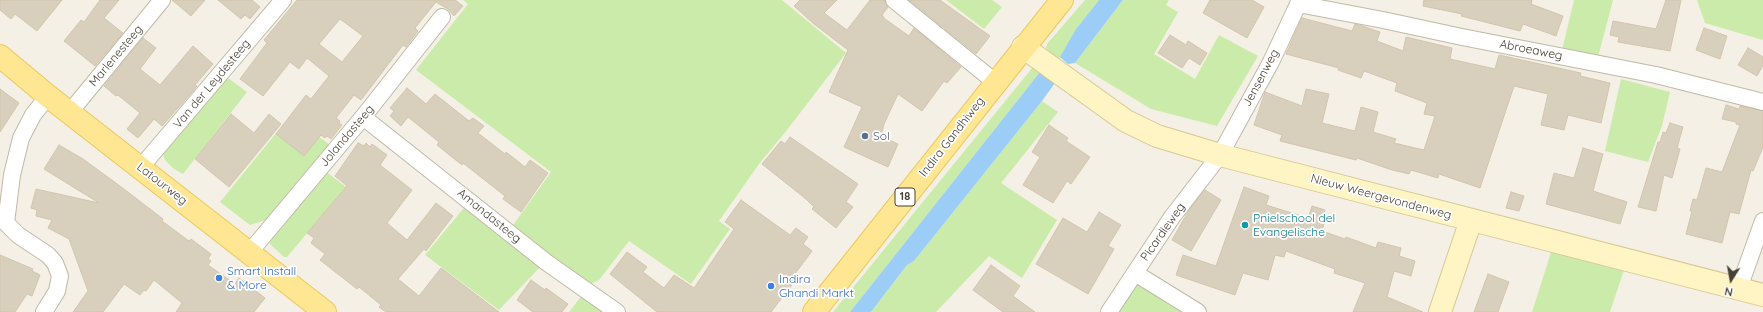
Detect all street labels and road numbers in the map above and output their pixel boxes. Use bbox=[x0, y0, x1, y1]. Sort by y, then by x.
street label: Marlenesteeg bbox=[86, 22, 146, 90]
street label: Van der Leydesteeg bbox=[171, 37, 253, 131]
street label: Abroeaweg bbox=[1498, 37, 1564, 63]
street label: Jensenweg bbox=[1240, 47, 1282, 109]
street label: Indira Gandhiweg bbox=[916, 94, 988, 180]
street label: Jolandasteeg bbox=[317, 102, 377, 170]
street label: Latourweg bbox=[134, 160, 190, 208]
street label: Nieuw Weergevondenweg bbox=[1309, 171, 1453, 223]
street label: Amandasteeg bbox=[454, 186, 524, 246]
road number: 18 bbox=[895, 188, 915, 206]
street label: Picardieweg bbox=[1138, 200, 1188, 264]

